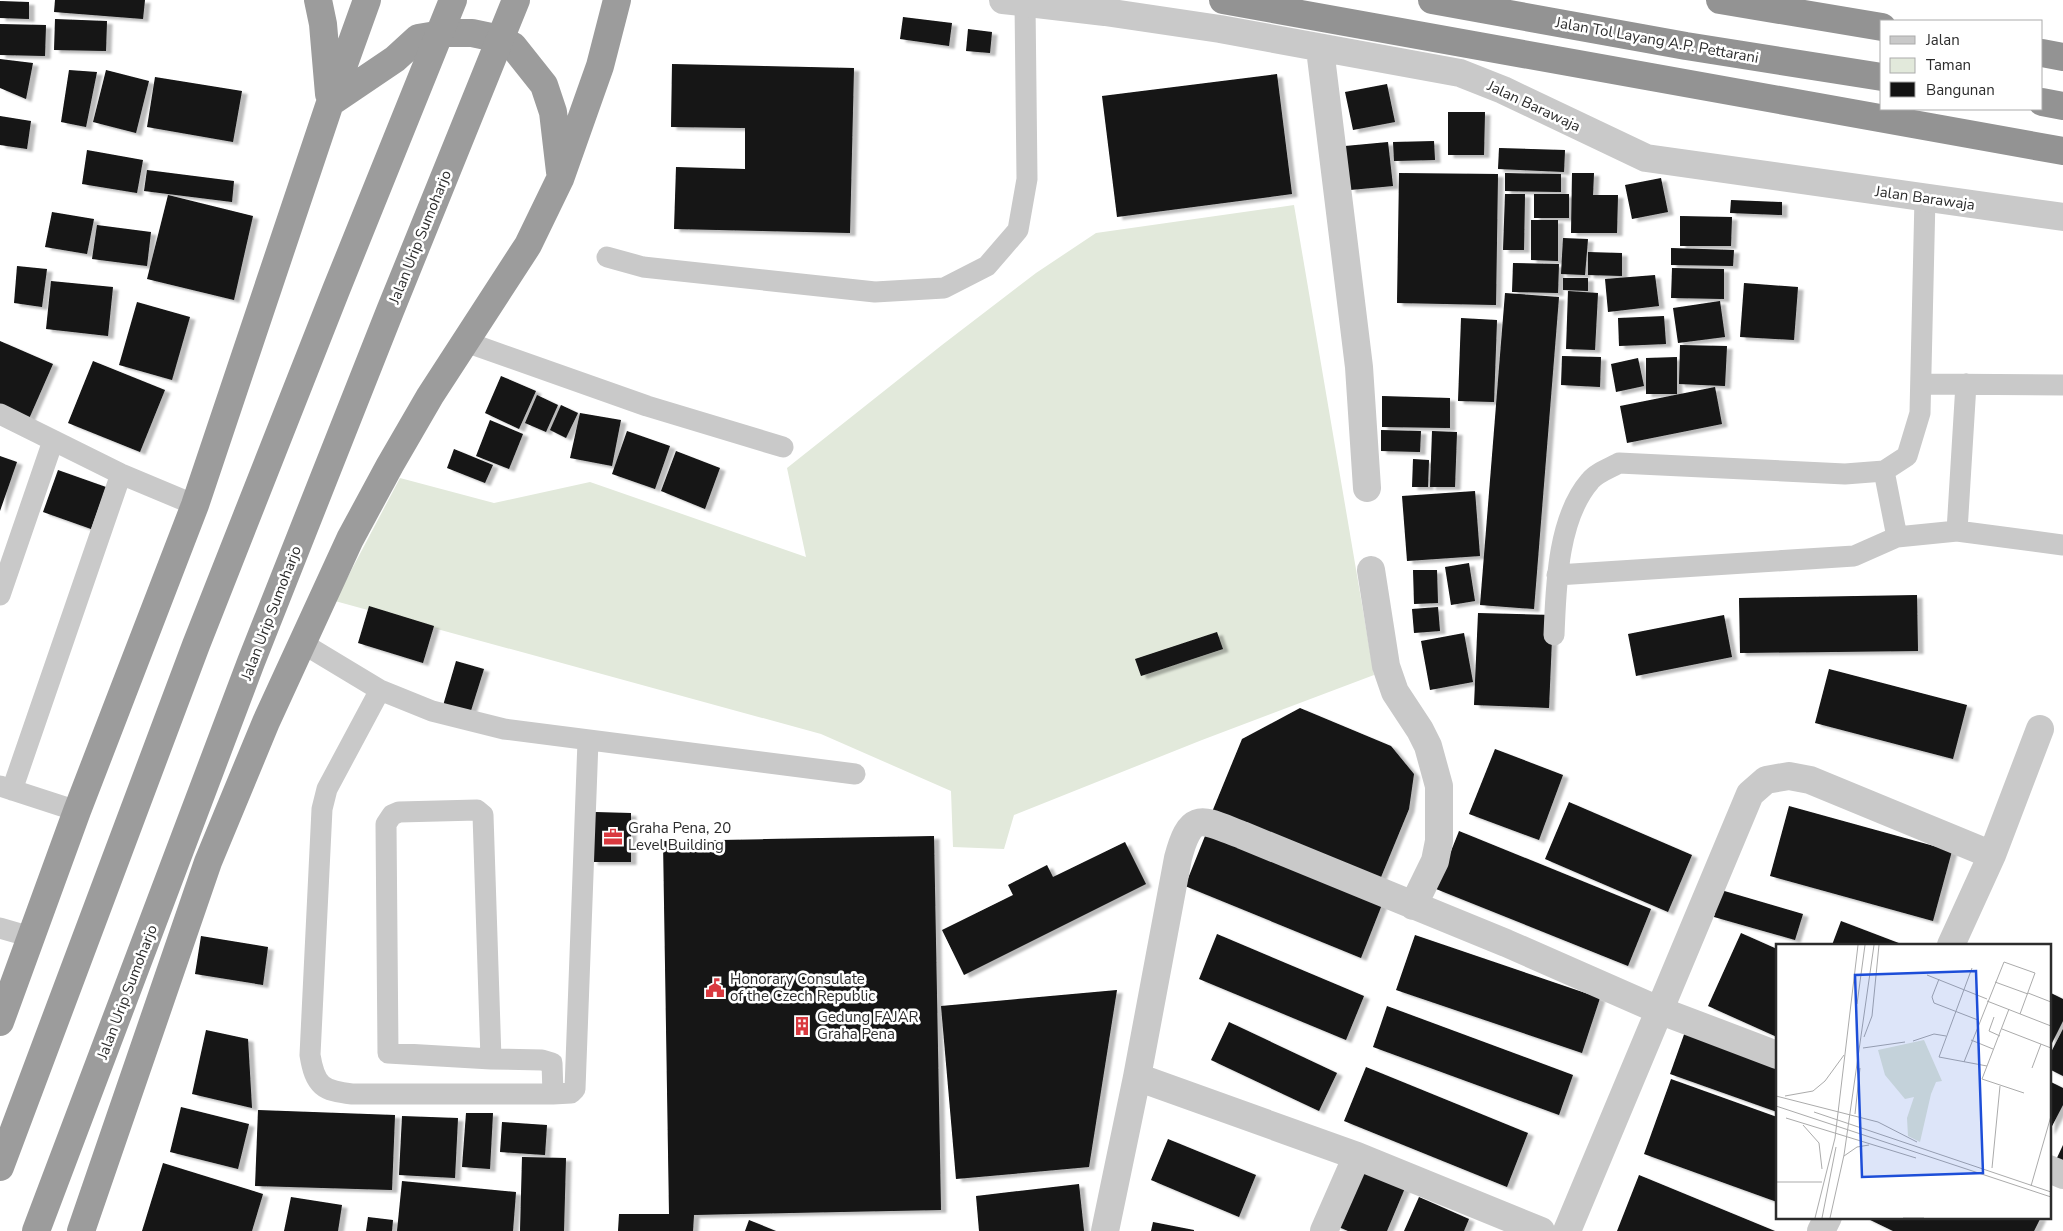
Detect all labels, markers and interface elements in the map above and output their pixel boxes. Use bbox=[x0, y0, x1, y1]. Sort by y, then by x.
street label: Jalan Tol Layang A.P. Pettarani bbox=[1553, 12, 1760, 68]
legend bbox=[1880, 20, 2043, 110]
text: Jalan bbox=[1925, 30, 1960, 50]
text: Taman bbox=[1926, 55, 1971, 75]
street label: Jalan Barawaja bbox=[1483, 75, 1584, 136]
text: Bangunan bbox=[1926, 80, 1995, 100]
street label: Jalan Urip Sumoharjo bbox=[384, 167, 456, 308]
street label: Jalan Barawaja bbox=[1873, 181, 1976, 215]
street label: Jalan Urip Sumoharjo bbox=[236, 543, 306, 684]
place label: Graha Pena, 20 Level Building bbox=[628, 818, 731, 855]
office icon: Graha Pena, 20 Level Building bbox=[602, 826, 624, 848]
street label: Jalan Urip Sumoharjo bbox=[92, 922, 162, 1063]
inset map bbox=[1776, 944, 2050, 1218]
place label: Honorary Consulate of the Czech Republic bbox=[730, 969, 875, 1006]
public building icon: Honorary Consulate of the Czech Republic bbox=[704, 977, 726, 999]
place label: Gedung FAJAR Graha Pena bbox=[817, 1007, 919, 1044]
building icon: Gedung FAJAR Graha Pena bbox=[791, 1015, 813, 1037]

